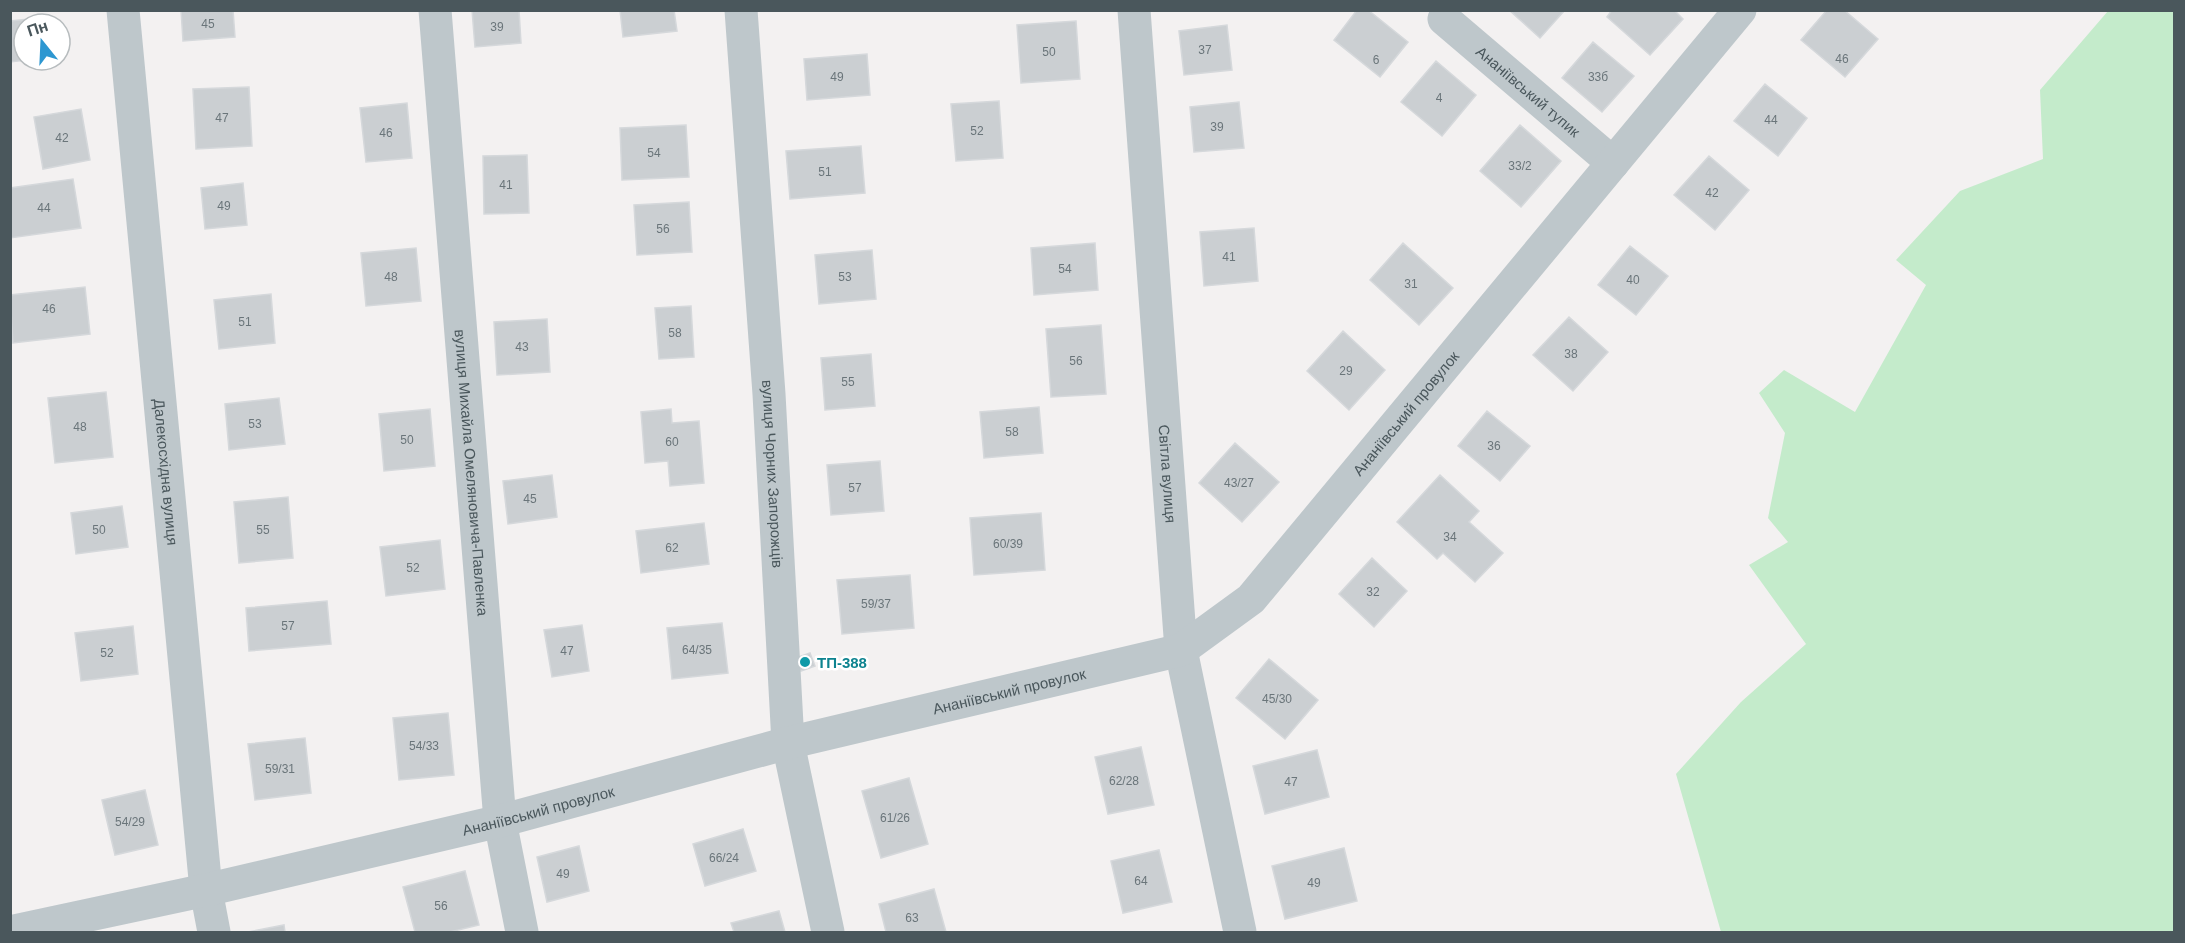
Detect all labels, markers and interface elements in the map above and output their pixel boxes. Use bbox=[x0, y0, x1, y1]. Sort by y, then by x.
north arrow bbox=[12, 12, 72, 72]
text: Пн bbox=[25, 17, 50, 40]
house number: 45 bbox=[201, 17, 215, 31]
house number: 39 bbox=[490, 20, 504, 34]
street label: Ананіївський тупик bbox=[1473, 42, 1584, 140]
house number: 37 bbox=[1198, 43, 1212, 57]
house number: 50 bbox=[1042, 45, 1056, 59]
house number: 46 bbox=[1835, 52, 1849, 66]
house number: 6 bbox=[1373, 53, 1380, 67]
house number: 49 bbox=[830, 70, 844, 84]
house number: 33б bbox=[1588, 70, 1608, 84]
house number: 4 bbox=[1436, 91, 1443, 105]
house number: 47 bbox=[215, 111, 229, 125]
house number: 44 bbox=[1764, 113, 1778, 127]
house number: 39 bbox=[1210, 120, 1224, 134]
house number: 52 bbox=[970, 124, 984, 138]
house number: 46 bbox=[379, 126, 393, 140]
house number: 42 bbox=[55, 131, 69, 145]
house number: 54 bbox=[647, 146, 661, 160]
house number: 33/2 bbox=[1508, 159, 1532, 173]
house number: 51 bbox=[818, 165, 832, 179]
house number: 41 bbox=[499, 178, 513, 192]
house number: 42 bbox=[1705, 186, 1719, 200]
house number: 49 bbox=[217, 199, 231, 213]
house number: 44 bbox=[37, 201, 51, 215]
house number: 56 bbox=[656, 222, 670, 236]
house number: 41 bbox=[1222, 250, 1236, 264]
house number: 54 bbox=[1058, 262, 1072, 276]
house number: 48 bbox=[384, 270, 398, 284]
house number: 53 bbox=[838, 270, 852, 284]
house number: 40 bbox=[1626, 273, 1640, 287]
house number: 31 bbox=[1404, 277, 1418, 291]
house number: 46 bbox=[42, 302, 56, 316]
house number: 51 bbox=[238, 315, 252, 329]
house number: 58 bbox=[668, 326, 682, 340]
street label: вулиця Михайла Омеляновича-Павленка bbox=[452, 329, 492, 617]
house number: 43 bbox=[515, 340, 529, 354]
street label: Ананіївський провулок bbox=[1349, 347, 1462, 479]
house number: 38 bbox=[1564, 347, 1578, 361]
house number: 56 bbox=[1069, 354, 1083, 368]
house number: 29 bbox=[1339, 364, 1353, 378]
house number: 55 bbox=[841, 375, 855, 389]
street label: вулиця Чорних Запорожців bbox=[759, 379, 787, 568]
street label: Далекосхідна вулиця bbox=[151, 398, 182, 546]
house number: 53 bbox=[248, 417, 262, 431]
house number: 48 bbox=[73, 420, 87, 434]
street label: Світла вулиця bbox=[1156, 424, 1180, 524]
house number: 58 bbox=[1005, 425, 1019, 439]
house number: 50 bbox=[400, 433, 414, 447]
house number: 60 bbox=[665, 435, 679, 449]
house number: 36 bbox=[1487, 439, 1501, 453]
house number: 43/27 bbox=[1224, 476, 1254, 490]
house number: 57 bbox=[848, 481, 862, 495]
house number: 45 bbox=[523, 492, 537, 506]
house number: 50 bbox=[92, 523, 106, 537]
house number: 55 bbox=[256, 523, 270, 537]
house number: 34 bbox=[1443, 530, 1457, 544]
house number: 60/39 bbox=[993, 537, 1023, 551]
house number: 62 bbox=[665, 541, 679, 555]
house number: 52 bbox=[406, 561, 420, 575]
house number: 32 bbox=[1366, 585, 1380, 599]
house number: 59/37 bbox=[861, 597, 891, 611]
house number: 57 bbox=[281, 619, 295, 633]
house number: 64/35 bbox=[682, 643, 712, 657]
house number: 47 bbox=[560, 644, 574, 658]
house number: 52 bbox=[100, 646, 114, 660]
place label: ТП-388 bbox=[817, 654, 867, 671]
marker: ТП-388 bbox=[798, 655, 812, 669]
street label: Ананіївський провулок bbox=[931, 664, 1088, 717]
house number: 45/30 bbox=[1262, 692, 1292, 706]
house number: 54/33 bbox=[409, 739, 439, 753]
house number: 59/31 bbox=[265, 762, 295, 776]
house number: 62/28 bbox=[1109, 774, 1139, 788]
house number: 47 bbox=[1284, 775, 1298, 789]
street label: Ананіївський провулок bbox=[460, 782, 616, 838]
house number: 61/26 bbox=[880, 811, 910, 825]
house number: 54/29 bbox=[115, 815, 145, 829]
house number: 66/24 bbox=[709, 851, 739, 865]
house number: 49 bbox=[556, 867, 570, 881]
house number: 64 bbox=[1134, 874, 1148, 888]
house number: 49 bbox=[1307, 876, 1321, 890]
house number: 56 bbox=[434, 899, 448, 913]
house number: 63 bbox=[905, 911, 919, 925]

